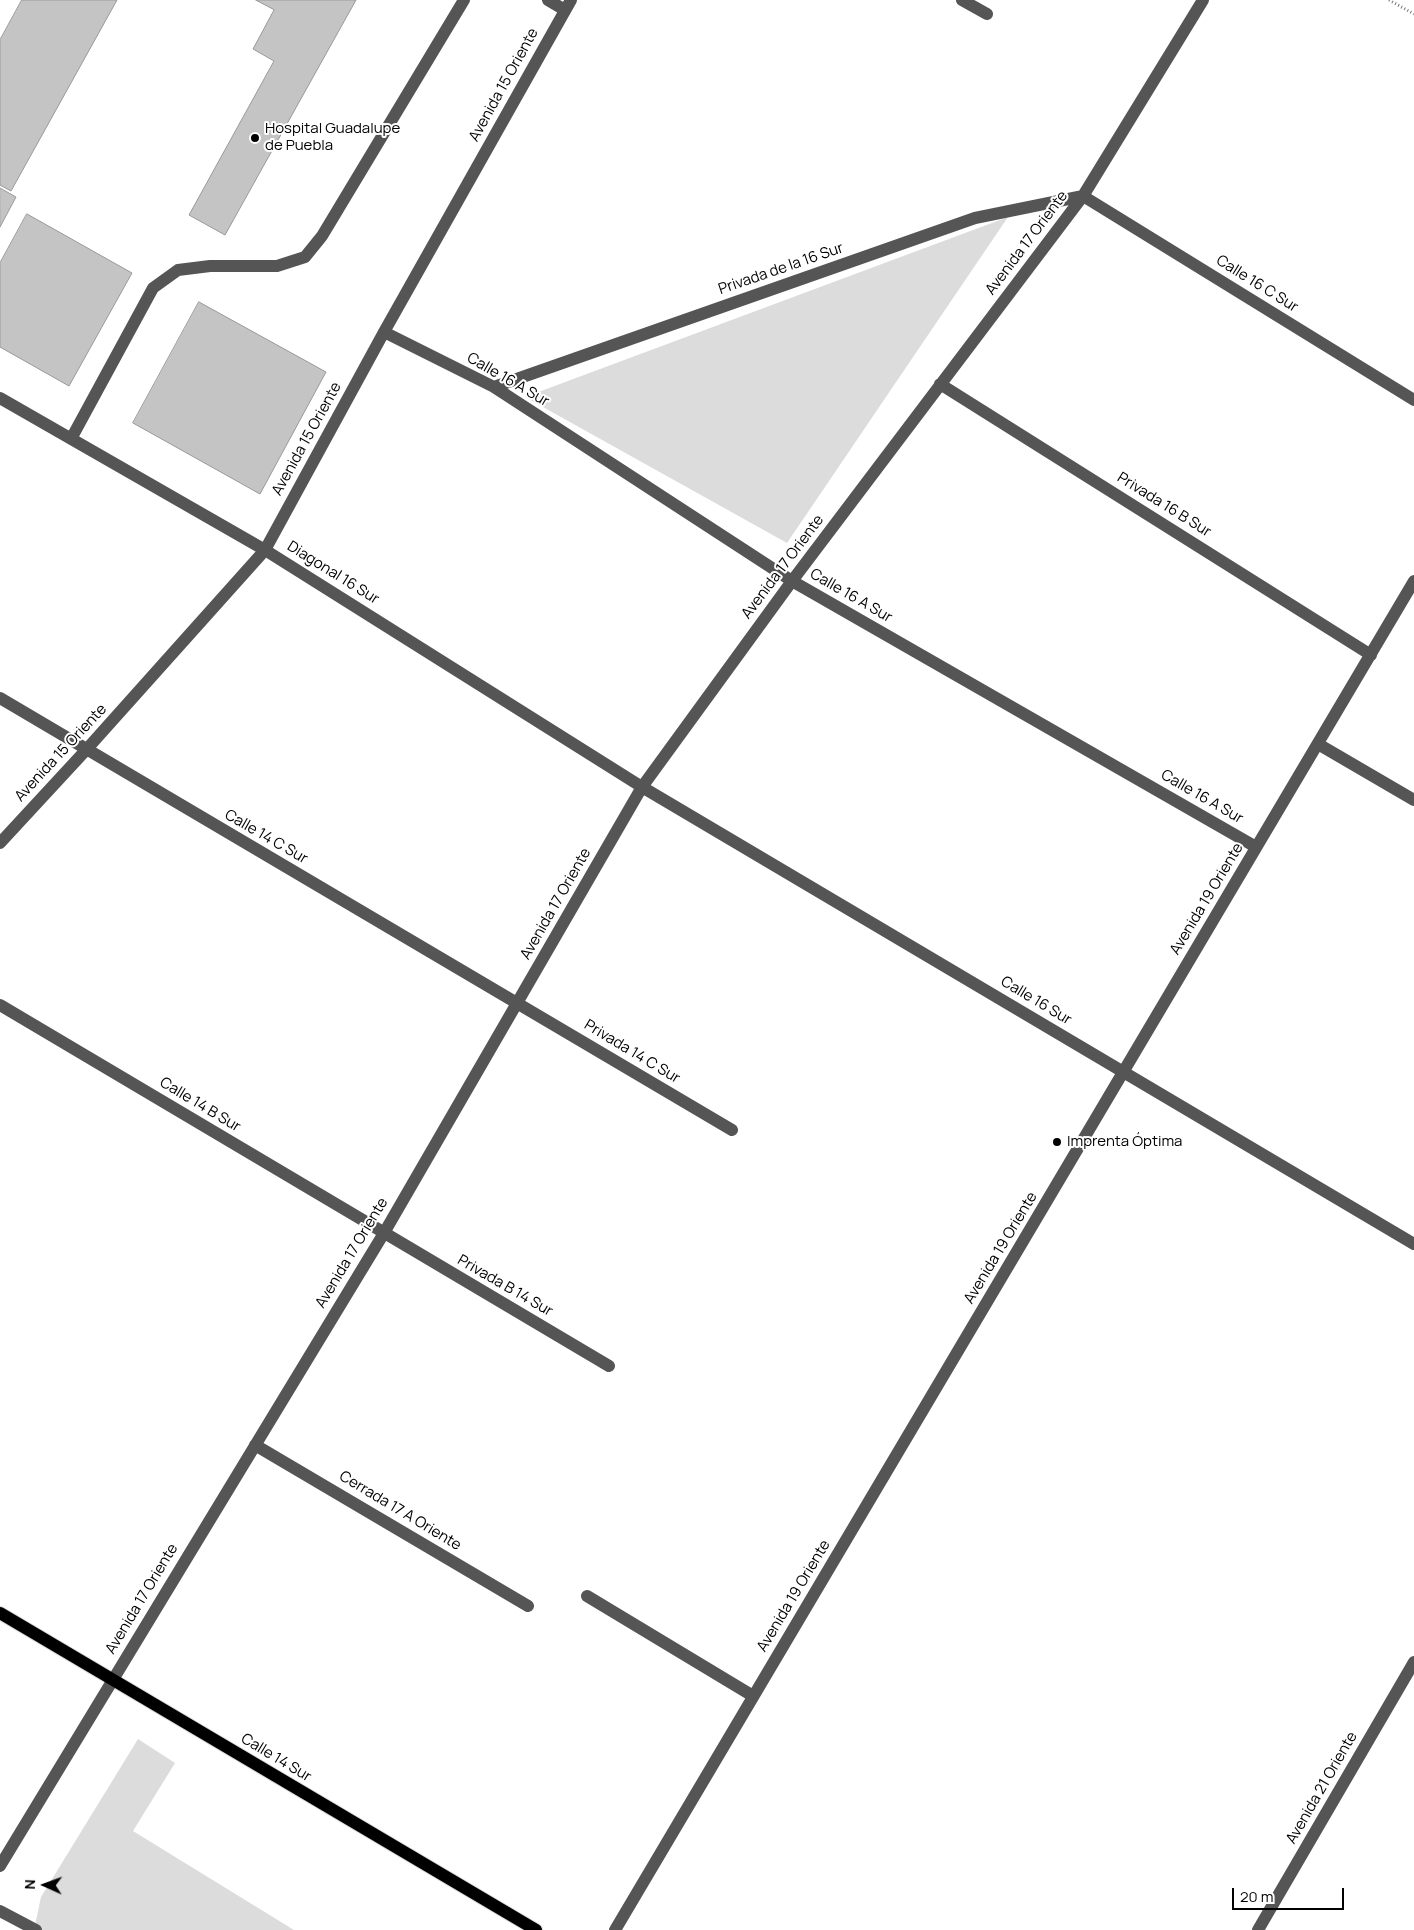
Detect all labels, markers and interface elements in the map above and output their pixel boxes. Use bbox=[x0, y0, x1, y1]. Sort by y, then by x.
street label: Avenida 15 Oriente bbox=[465, 25, 543, 145]
place label: Hospital Guadalupe de Puebla bbox=[265, 120, 400, 155]
marker: Hospital Guadalupe de Puebla bbox=[249, 132, 261, 144]
street label: Avenida 17 Oriente bbox=[982, 187, 1072, 299]
street label: Privada de la 16 Sur bbox=[716, 239, 846, 299]
street label: Calle 16 C Sur bbox=[1213, 252, 1301, 316]
street label: Calle 16 A Sur bbox=[464, 349, 552, 411]
street label: Avenida 15 Oriente bbox=[268, 379, 346, 499]
street label: Privada 16 B Sur bbox=[1114, 469, 1214, 541]
street label: Avenida 17 Oriente bbox=[738, 511, 828, 623]
street label: Diagonal 16 Sur bbox=[284, 538, 382, 608]
street label: Calle 16 A Sur bbox=[807, 565, 895, 627]
street label: Avenida 15 Oriente bbox=[11, 701, 111, 805]
street label: Calle 16 A Sur bbox=[1158, 766, 1246, 828]
street label: Calle 14 C Sur bbox=[221, 806, 311, 868]
street label: Avenida 19 Oriente bbox=[1167, 840, 1247, 958]
street label: Avenida 17 Oriente bbox=[517, 845, 595, 963]
street label: Calle 16 Sur bbox=[997, 973, 1075, 1029]
street label: Privada 14 C Sur bbox=[581, 1016, 683, 1088]
street label: Calle 14 B Sur bbox=[156, 1074, 244, 1136]
place label: Imprenta Óptima bbox=[1067, 1133, 1182, 1151]
marker: Imprenta Óptima bbox=[1051, 1136, 1063, 1148]
street label: Avenida 19 Oriente bbox=[961, 1189, 1041, 1307]
street label: Avenida 17 Oriente bbox=[312, 1195, 392, 1311]
street label: Privada B 14 Sur bbox=[454, 1251, 556, 1321]
street label: Cerrada 17 A Oriente bbox=[336, 1467, 464, 1555]
street label: Avenida 19 Oriente bbox=[754, 1537, 834, 1655]
street label: Avenida 17 Oriente bbox=[102, 1541, 182, 1657]
street label: Avenida 21 Oriente bbox=[1283, 1729, 1361, 1847]
street label: Calle 14 Sur bbox=[237, 1730, 315, 1786]
north arrow bbox=[20, 1860, 70, 1910]
scale bar bbox=[1234, 1878, 1346, 1910]
text: N bbox=[20, 1879, 39, 1890]
text: 20 m bbox=[1240, 1886, 1273, 1907]

